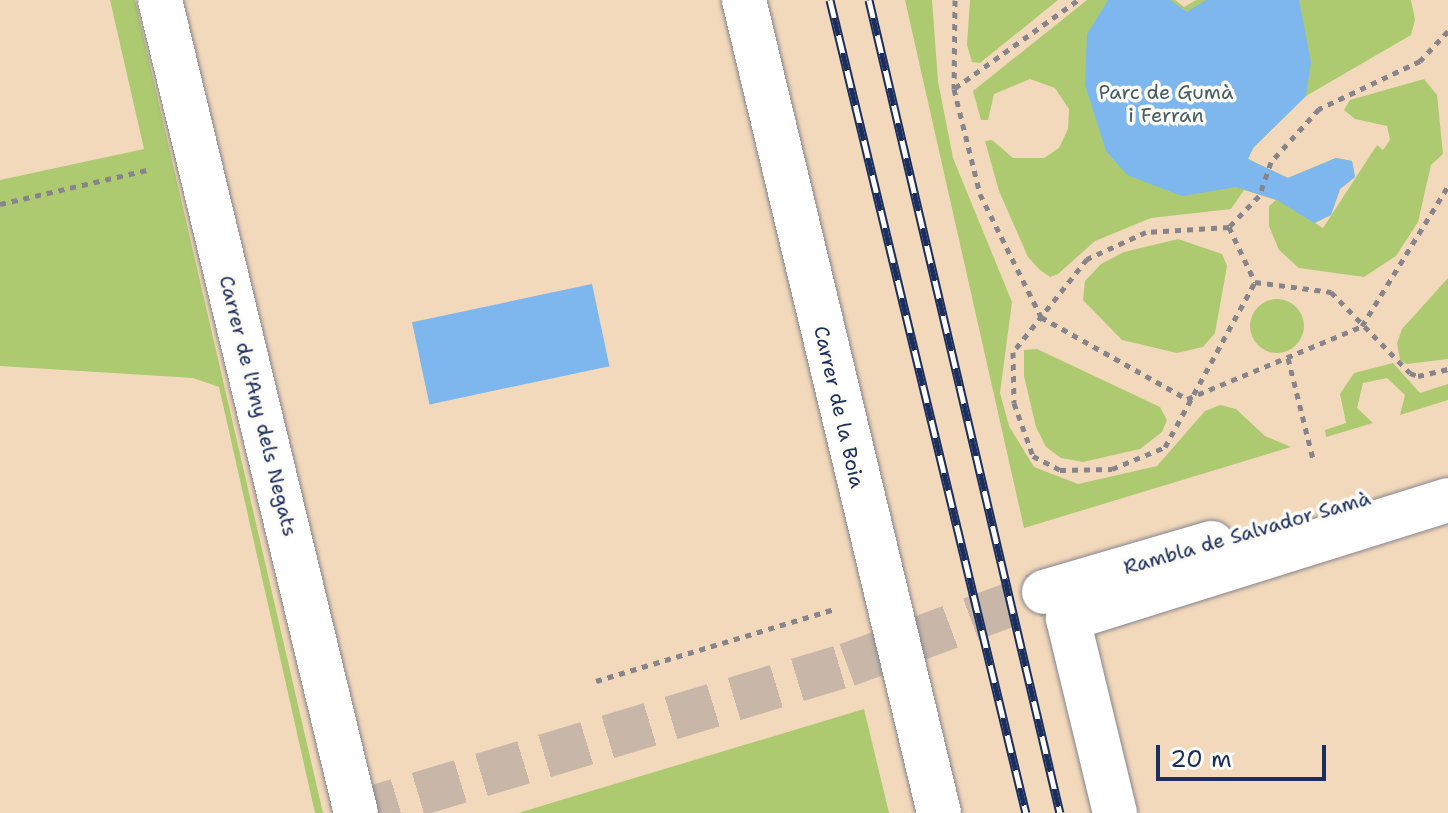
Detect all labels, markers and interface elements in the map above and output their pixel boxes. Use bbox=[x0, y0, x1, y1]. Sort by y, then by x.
park label: Parc de Gumà i Ferran bbox=[1099, 80, 1233, 127]
street label: Carrer de l'Any dels Negats bbox=[214, 273, 302, 539]
street label: Carrer de la Boia bbox=[809, 324, 869, 490]
street label: Rambla de Salvador Samà bbox=[1121, 486, 1373, 580]
scale bar bbox=[1160, 729, 1330, 779]
text: 20 m bbox=[1170, 743, 1232, 775]

